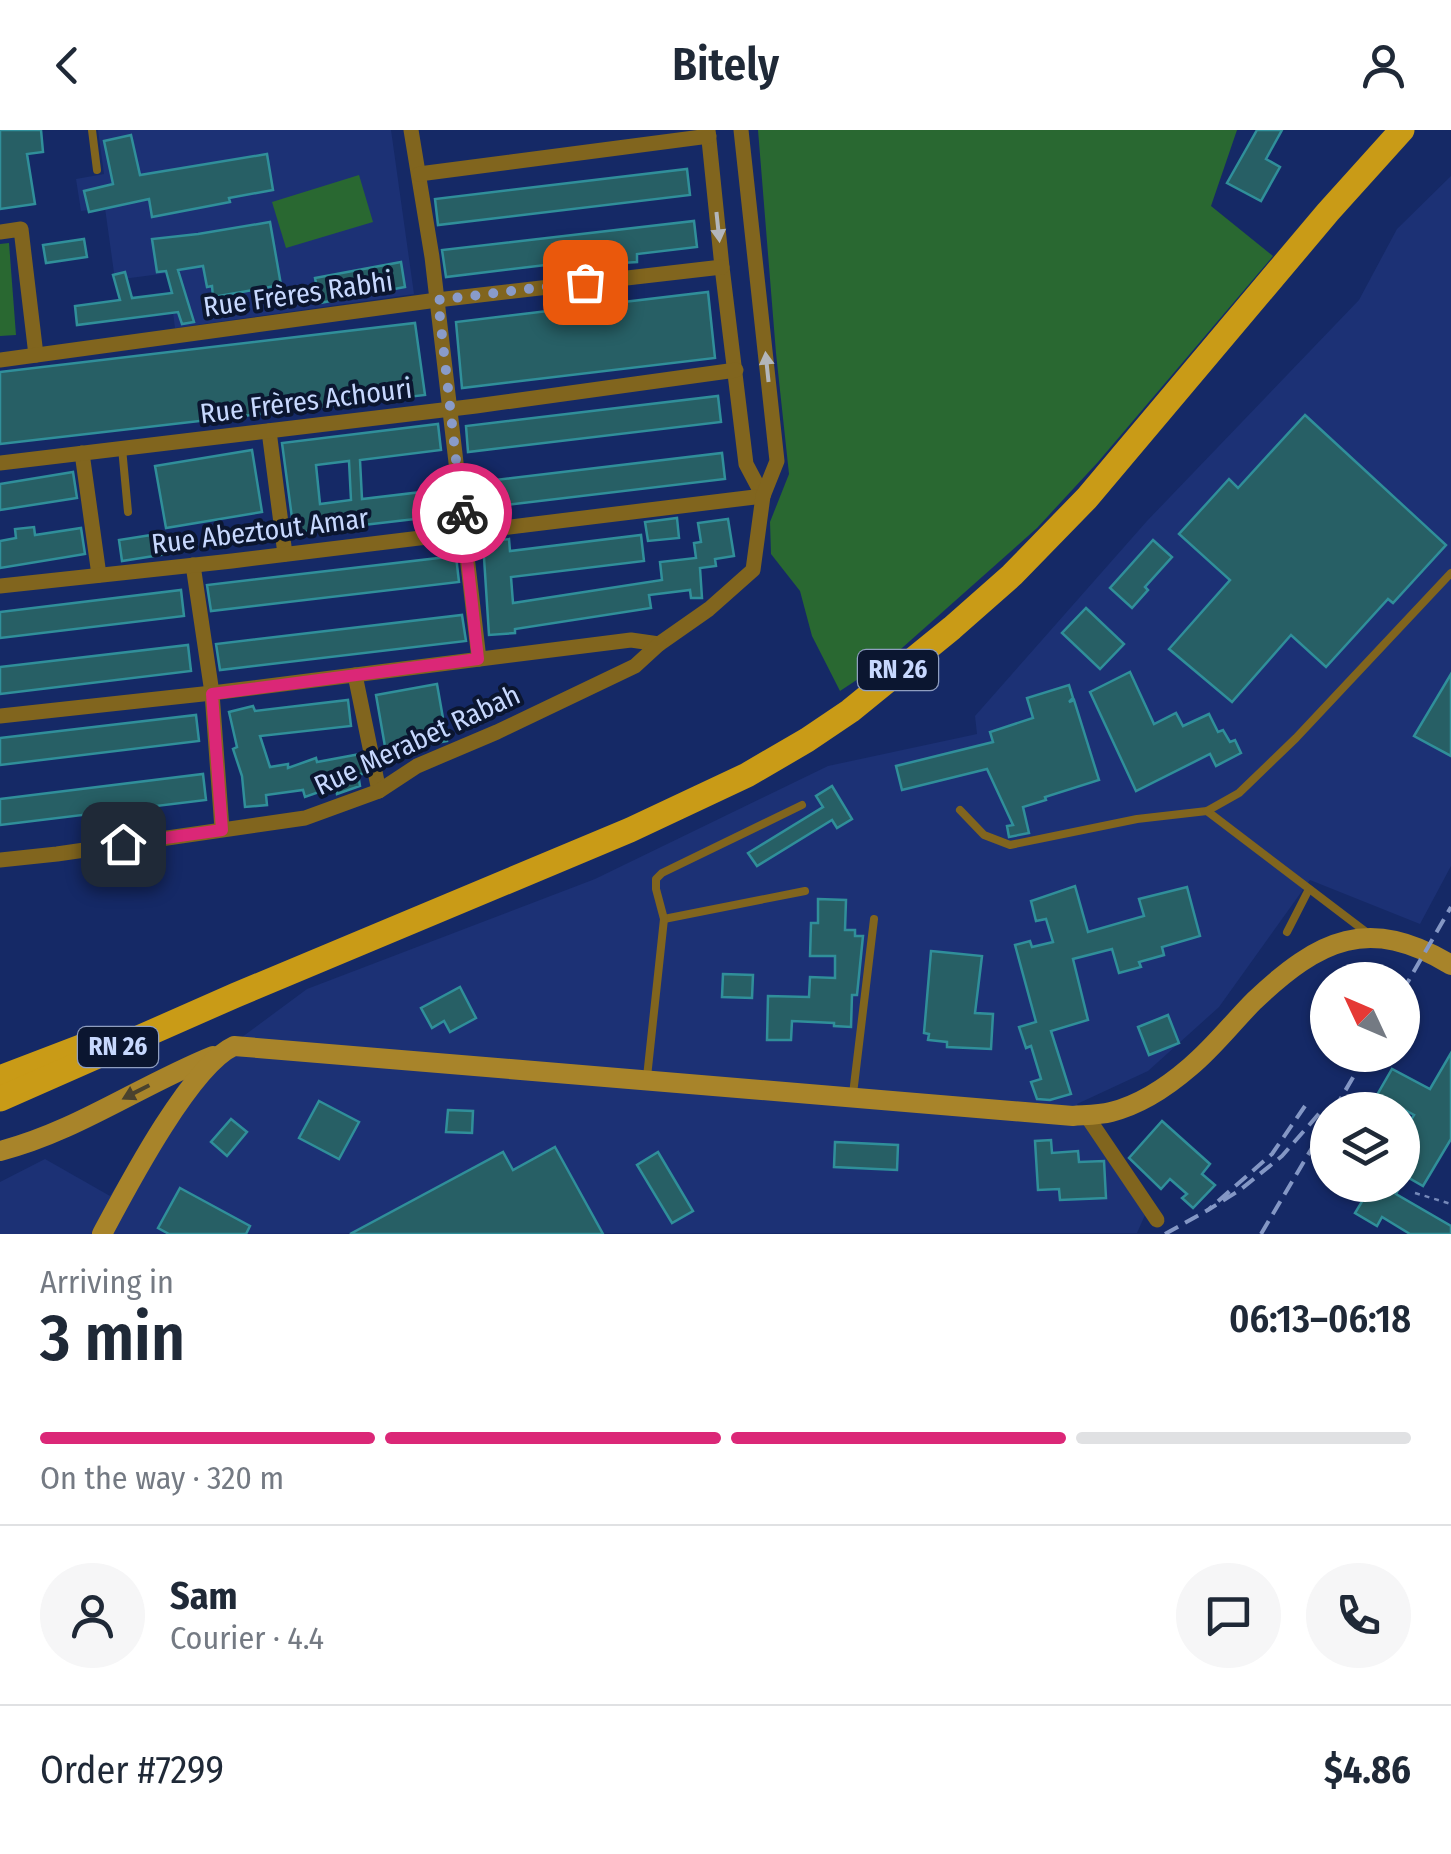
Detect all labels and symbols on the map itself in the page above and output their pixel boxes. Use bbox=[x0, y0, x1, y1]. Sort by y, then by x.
one-way arrow bbox=[710, 212, 726, 243]
pin bbox=[543, 240, 628, 325]
street label: Rue Frères Rabhi bbox=[201, 264, 395, 324]
one-way arrow bbox=[759, 350, 775, 382]
street label: Rue Frères Achouri bbox=[198, 372, 414, 430]
courier bbox=[412, 463, 512, 563]
street label: Rue Abeztout Amar bbox=[150, 501, 371, 561]
road number: RN 26 bbox=[858, 650, 938, 690]
street label: Rue Merabet Rabah bbox=[309, 678, 525, 802]
pin bbox=[81, 802, 166, 887]
north arrow bbox=[1310, 962, 1420, 1072]
road number: RN 26 bbox=[78, 1027, 158, 1067]
one-way arrow bbox=[121, 1083, 150, 1100]

